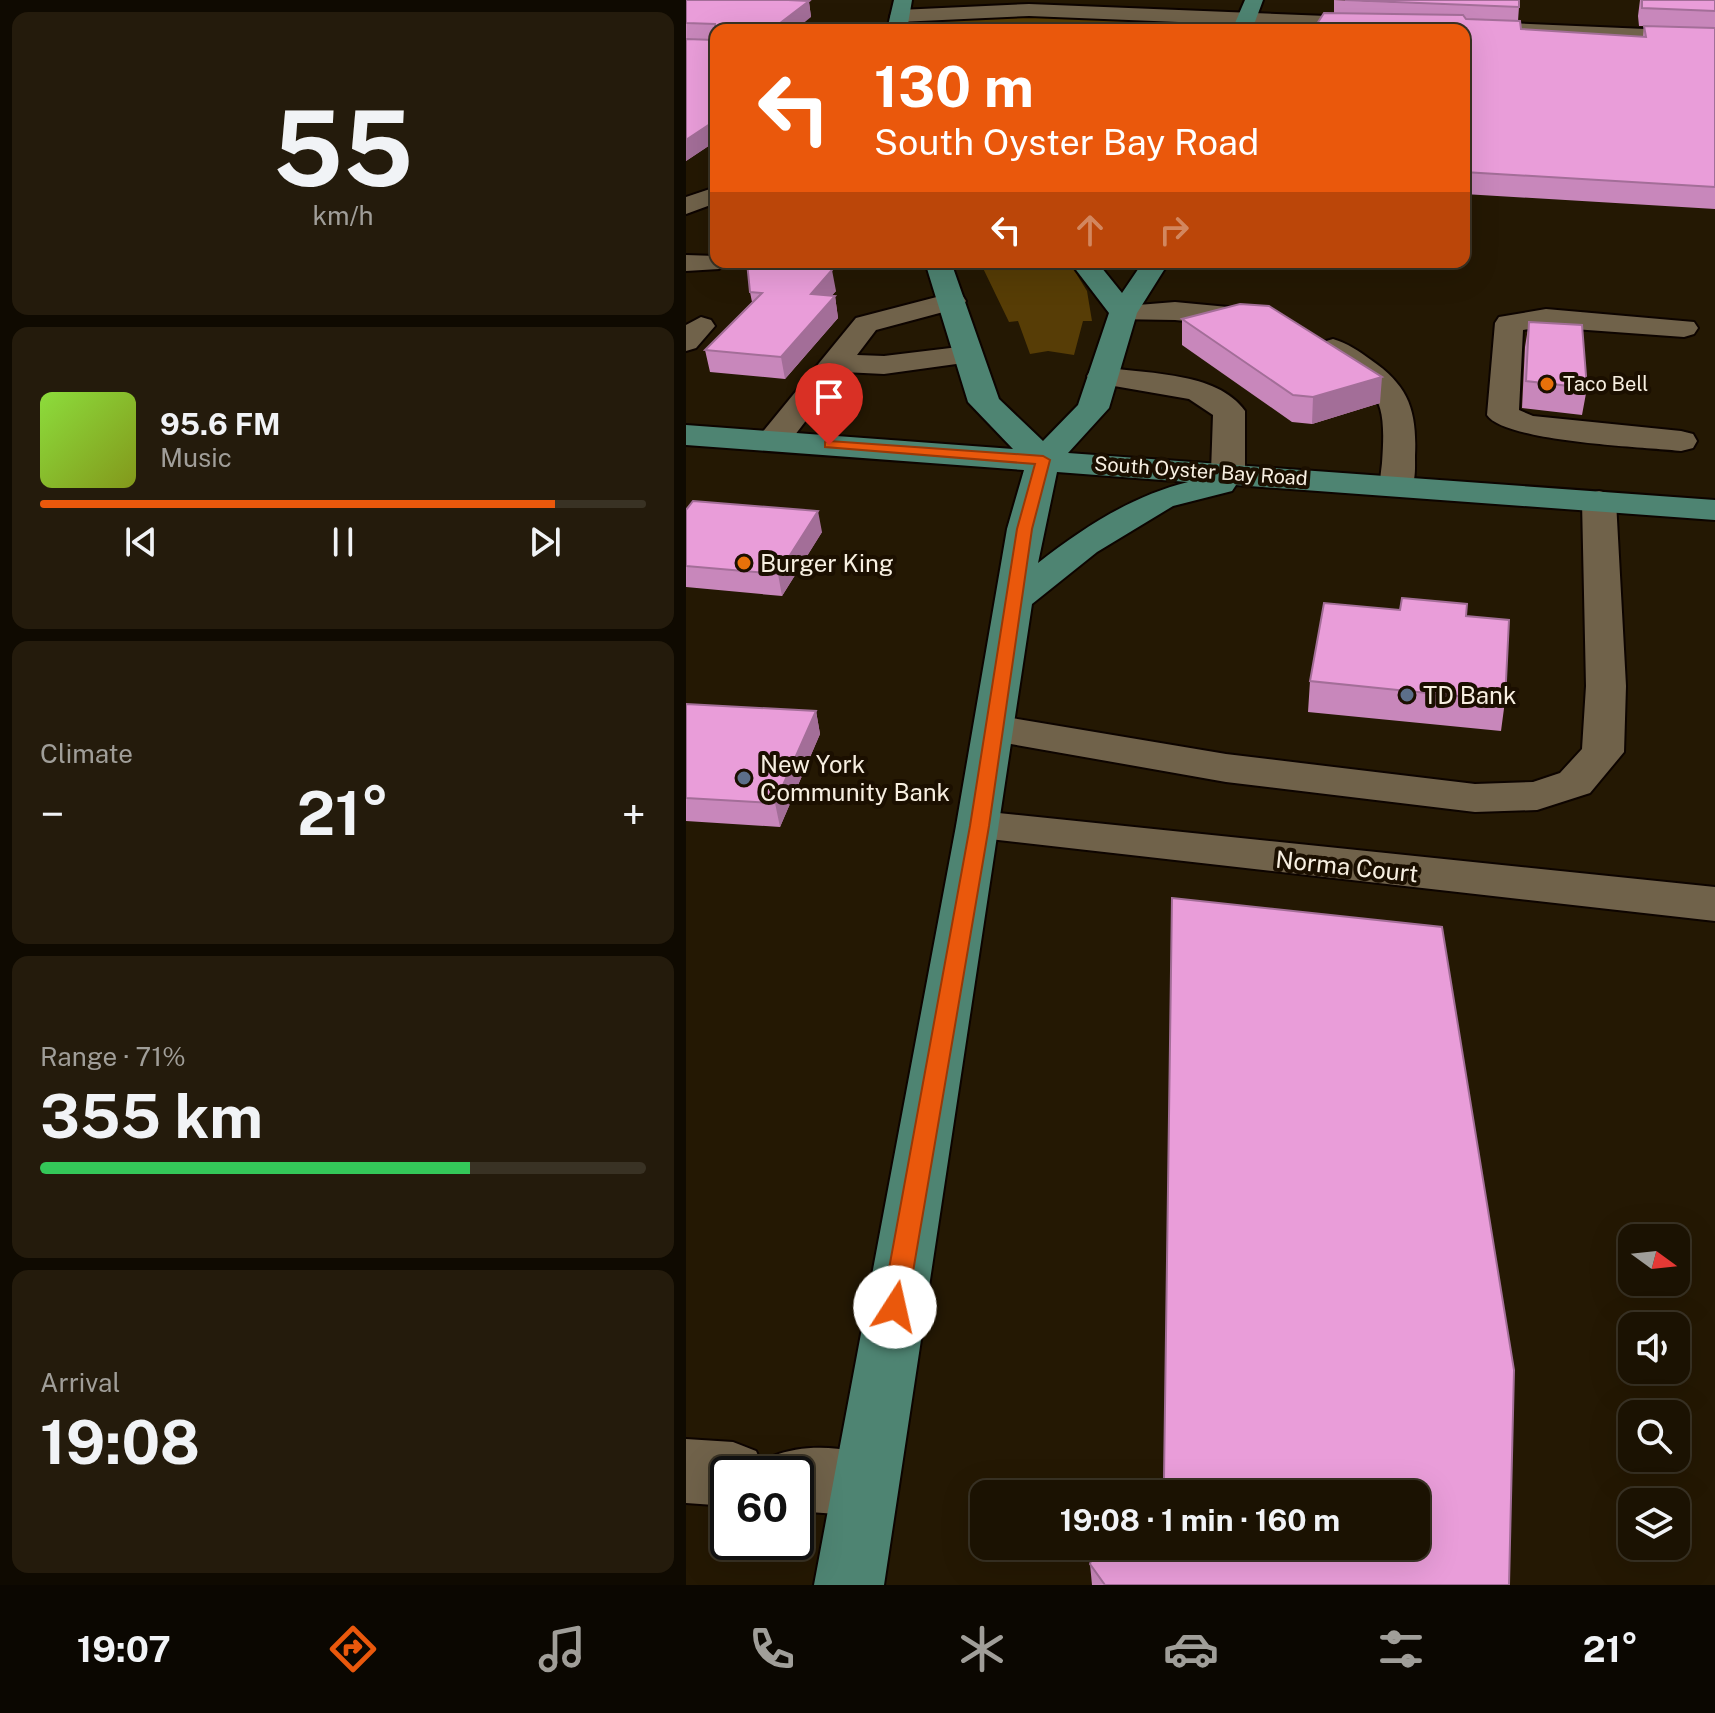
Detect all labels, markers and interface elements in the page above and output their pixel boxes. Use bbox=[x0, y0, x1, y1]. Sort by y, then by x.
text: 130 m bbox=[874, 54, 1034, 120]
icon: left bbox=[742, 56, 846, 160]
text: 55 bbox=[273, 87, 413, 209]
text: South Oyster Bay Road bbox=[874, 121, 1259, 163]
text: km/h bbox=[312, 200, 374, 231]
icon: left bbox=[984, 208, 1028, 252]
icon: ahead bbox=[1068, 208, 1112, 252]
icon: right bbox=[1152, 208, 1196, 252]
pin bbox=[795, 363, 863, 445]
place label: Taco Bell bbox=[1563, 372, 1648, 396]
icon: arrive bbox=[807, 375, 851, 419]
marker: Taco Bell bbox=[1538, 375, 1556, 393]
text: 95.6 FM bbox=[160, 406, 281, 442]
text: Music bbox=[160, 442, 232, 473]
street label: South Oyster Bay Road bbox=[1093, 452, 1309, 490]
icon: previous bbox=[119, 520, 163, 564]
icon: pause bbox=[321, 520, 365, 564]
icon: next bbox=[523, 520, 567, 564]
place label: Burger King bbox=[760, 549, 894, 577]
marker: Burger King bbox=[735, 554, 753, 572]
place label: TD Bank bbox=[1423, 681, 1516, 709]
marker: TD Bank bbox=[1398, 686, 1416, 704]
text: Climate bbox=[40, 738, 133, 769]
place label: New York Community Bank bbox=[760, 750, 950, 806]
marker: New York Community Bank bbox=[735, 769, 753, 787]
text: 21° bbox=[297, 778, 389, 849]
text: − bbox=[40, 788, 64, 840]
text: + bbox=[622, 788, 646, 840]
street label: Norma Court bbox=[1274, 845, 1420, 887]
text: Range · 71% bbox=[40, 1041, 186, 1072]
text: 355 km bbox=[40, 1081, 263, 1152]
north arrow bbox=[1618, 1224, 1690, 1296]
map controls bbox=[1618, 1224, 1690, 1560]
position arrow bbox=[853, 1265, 937, 1349]
button: sound bbox=[1618, 1312, 1690, 1384]
text: Arrival bbox=[40, 1367, 120, 1398]
button: search bbox=[1618, 1400, 1690, 1472]
text: 19:08 bbox=[40, 1407, 200, 1478]
speed limit sign: 60 bbox=[710, 1456, 814, 1560]
button: layers bbox=[1618, 1488, 1690, 1560]
text: 19:08 · 1 min · 160 m bbox=[1060, 1502, 1340, 1538]
icon: directions bbox=[325, 1621, 381, 1677]
icon: music bbox=[534, 1621, 590, 1677]
icon: phone bbox=[744, 1621, 800, 1677]
icon: climate bbox=[954, 1621, 1010, 1677]
icon: car bbox=[1163, 1621, 1219, 1677]
icon: filters bbox=[1373, 1621, 1429, 1677]
text: 19:07 bbox=[77, 1628, 171, 1670]
text: 21° bbox=[1583, 1628, 1638, 1670]

